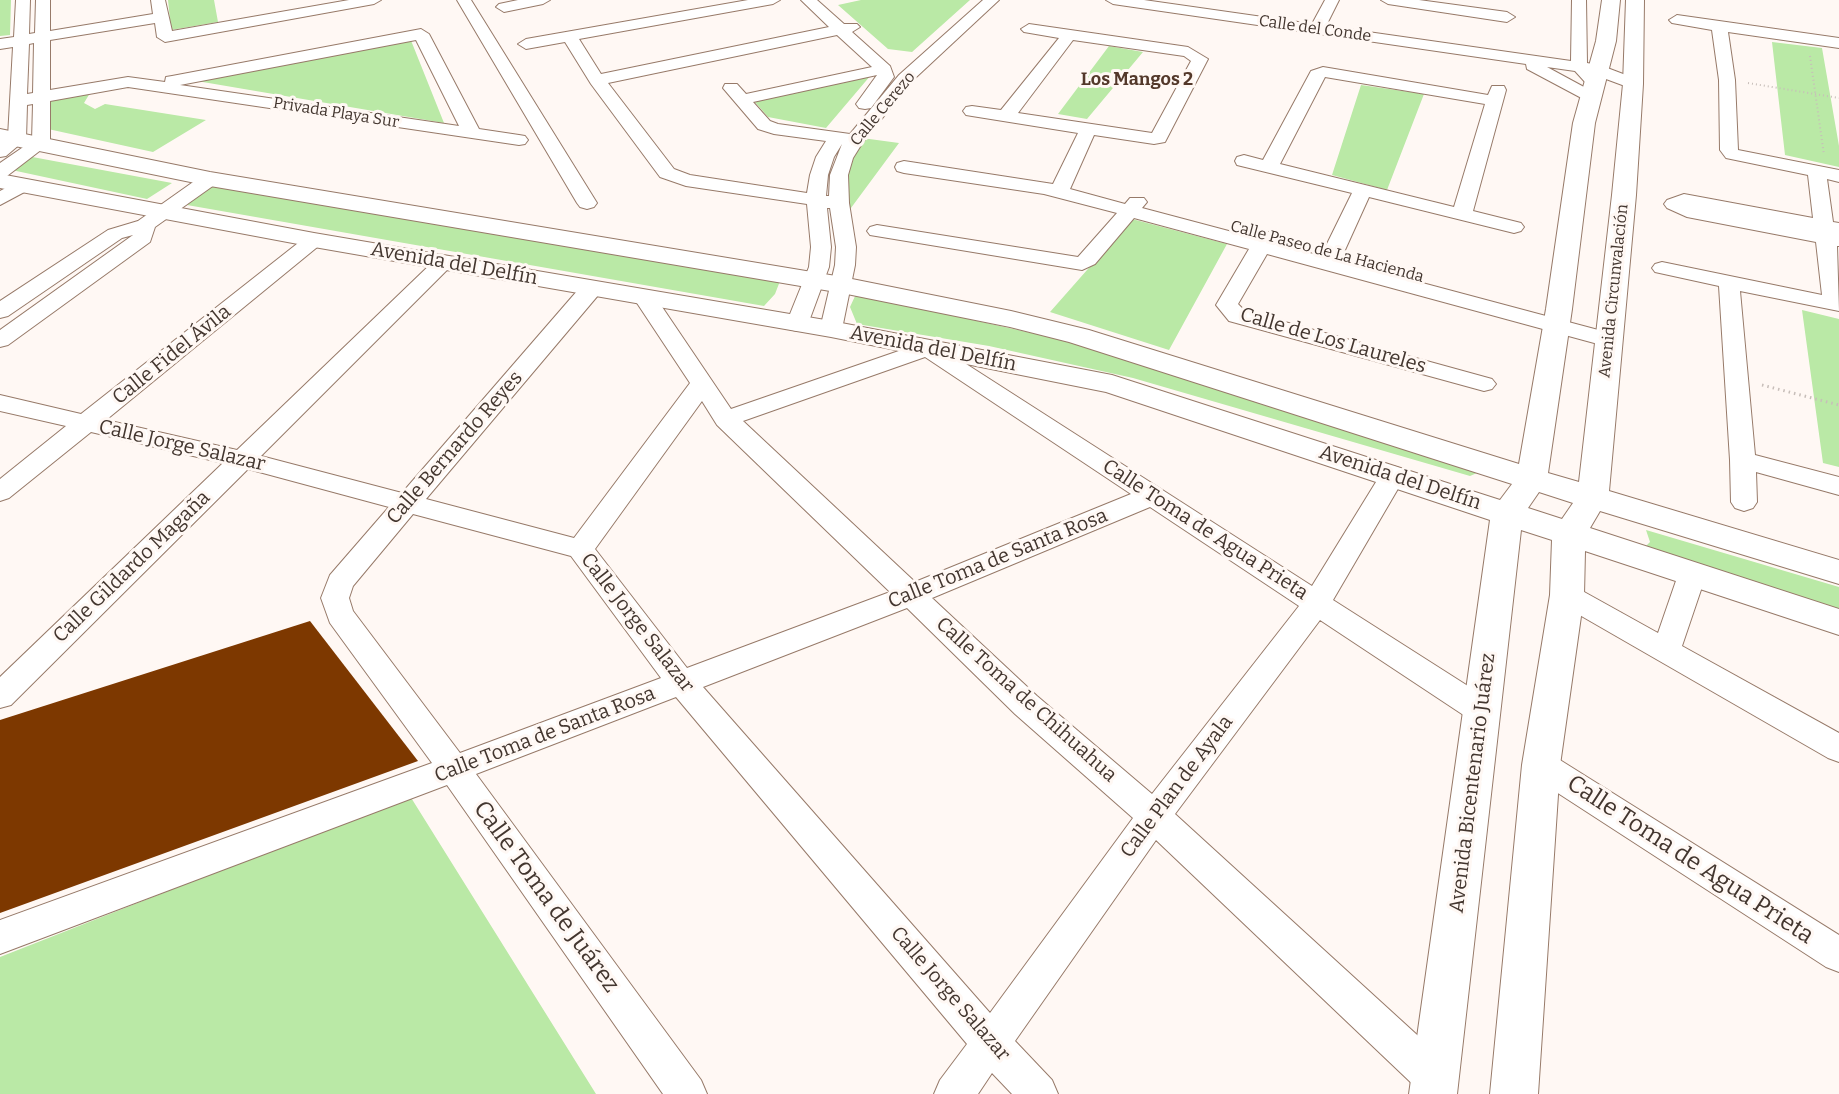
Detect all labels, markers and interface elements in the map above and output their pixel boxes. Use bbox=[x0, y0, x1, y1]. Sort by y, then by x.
street label: Calle del Conde bbox=[1258, 12, 1372, 46]
street label: Calle Cerezo bbox=[846, 68, 920, 150]
district label: Los Mangos 2 bbox=[1081, 69, 1193, 91]
street label: Privada Playa Sur bbox=[272, 94, 400, 132]
street label: Avenida Circunvalación bbox=[1595, 203, 1633, 379]
street label: Calle Paseo de La Hacienda bbox=[1228, 217, 1426, 287]
street label: Avenida del Delfín bbox=[369, 238, 539, 290]
street label: Calle Fidel Ávila bbox=[108, 300, 236, 410]
street label: Calle de Los Laureles bbox=[1237, 303, 1429, 379]
street label: Avenida del Delfín bbox=[848, 321, 1018, 377]
street label: Calle Bernardo Reyes bbox=[382, 366, 528, 530]
street label: Calle Jorge Salazar bbox=[96, 415, 268, 477]
street label: Avenida del Delfín bbox=[1316, 440, 1484, 516]
street label: Calle Toma de Agua Prieta bbox=[1098, 455, 1312, 605]
street label: Calle Gildardo Magaña bbox=[49, 486, 215, 648]
street label: Calle Toma de Santa Rosa bbox=[885, 504, 1111, 614]
street label: Calle Jorge Salazar bbox=[575, 548, 699, 698]
street label: Calle Toma de Chihuahua bbox=[931, 612, 1121, 788]
street label: Avenida Bicentenario Juárez bbox=[1445, 652, 1501, 914]
street label: Calle Toma de Santa Rosa bbox=[431, 682, 659, 788]
street label: Calle Plan de Ayala bbox=[1116, 711, 1238, 863]
street label: Calle Toma de Agua Prieta bbox=[1561, 769, 1819, 951]
street label: Calle Toma de Juárez bbox=[467, 796, 625, 998]
street label: Calle Jorge Salazar bbox=[885, 922, 1015, 1066]

